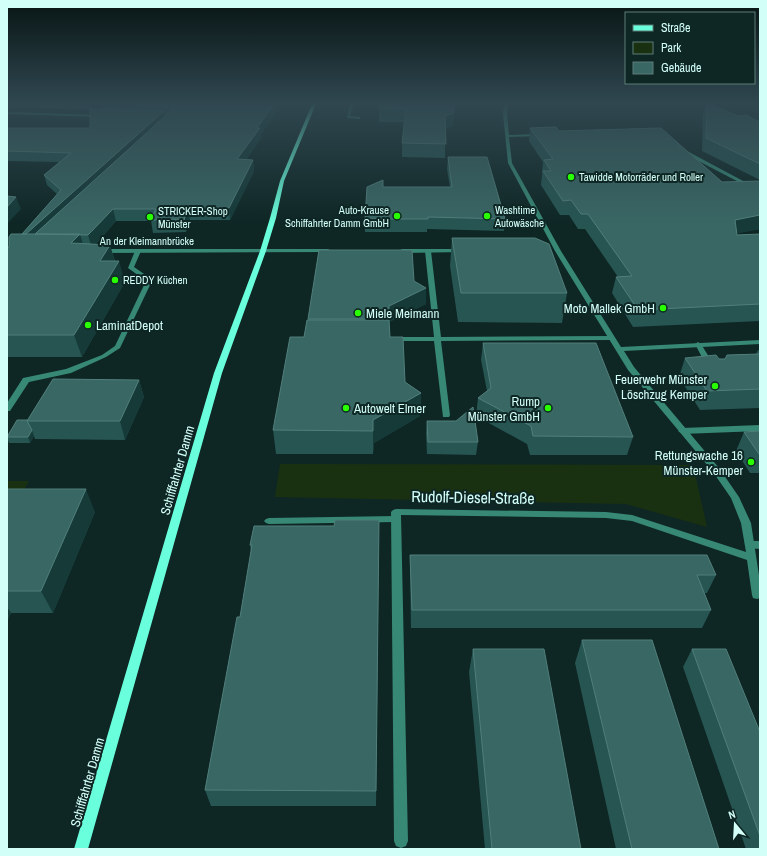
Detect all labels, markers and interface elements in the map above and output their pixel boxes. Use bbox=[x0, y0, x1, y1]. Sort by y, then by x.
legend bbox=[625, 12, 755, 84]
text: Straße bbox=[661, 20, 691, 36]
text: Park bbox=[661, 40, 681, 56]
text: Gebäude bbox=[661, 60, 702, 76]
place label: Tawidde Motorräder und Roller bbox=[579, 170, 703, 184]
marker: Tawidde Motorräder und Roller bbox=[566, 172, 576, 182]
place label: Auto-Krause Schiffahrter Damm GmbH bbox=[285, 203, 389, 230]
place label: Washtime Autowäsche bbox=[494, 203, 544, 230]
place label: STRICKER-Shop Münster bbox=[158, 204, 228, 231]
marker: Auto-Krause Schiffahrter Damm GmbH bbox=[392, 211, 402, 221]
marker: Washtime Autowäsche bbox=[482, 211, 492, 221]
marker: STRICKER-Shop Münster bbox=[145, 212, 155, 222]
street label: An der Kleimannbrücke bbox=[99, 234, 194, 248]
place label: REDDY Küchen bbox=[123, 273, 188, 287]
marker: REDDY Küchen bbox=[110, 275, 120, 285]
place label: Moto Mallek GmbH bbox=[564, 300, 655, 317]
marker: Moto Mallek GmbH bbox=[658, 303, 668, 313]
place label: Miele Meimann bbox=[366, 305, 440, 322]
marker: Miele Meimann bbox=[353, 308, 363, 318]
place label: LaminatDepot bbox=[96, 317, 163, 334]
marker: LaminatDepot bbox=[83, 320, 93, 330]
place label: Feuerwehr Münster Löschzug Kemper bbox=[615, 371, 707, 403]
marker: Feuerwehr Münster Löschzug Kemper bbox=[710, 381, 720, 391]
place label: Rump Münster GmbH bbox=[468, 393, 540, 425]
place label: Autowelt Elmer bbox=[353, 400, 426, 417]
marker: Autowelt Elmer bbox=[341, 403, 351, 413]
marker: Rump Münster GmbH bbox=[543, 403, 553, 413]
street label: Schifffahrter Damm bbox=[157, 423, 198, 517]
place label: Rettungswache 16 Münster-Kemper bbox=[655, 447, 743, 479]
marker: Rettungswache 16 Münster-Kemper bbox=[746, 457, 756, 467]
street label: Rudolf-Diesel-Straße bbox=[411, 485, 535, 509]
street label: Schifffahrter Damm bbox=[67, 735, 108, 829]
north arrow bbox=[715, 804, 755, 844]
text: N bbox=[727, 807, 737, 822]

